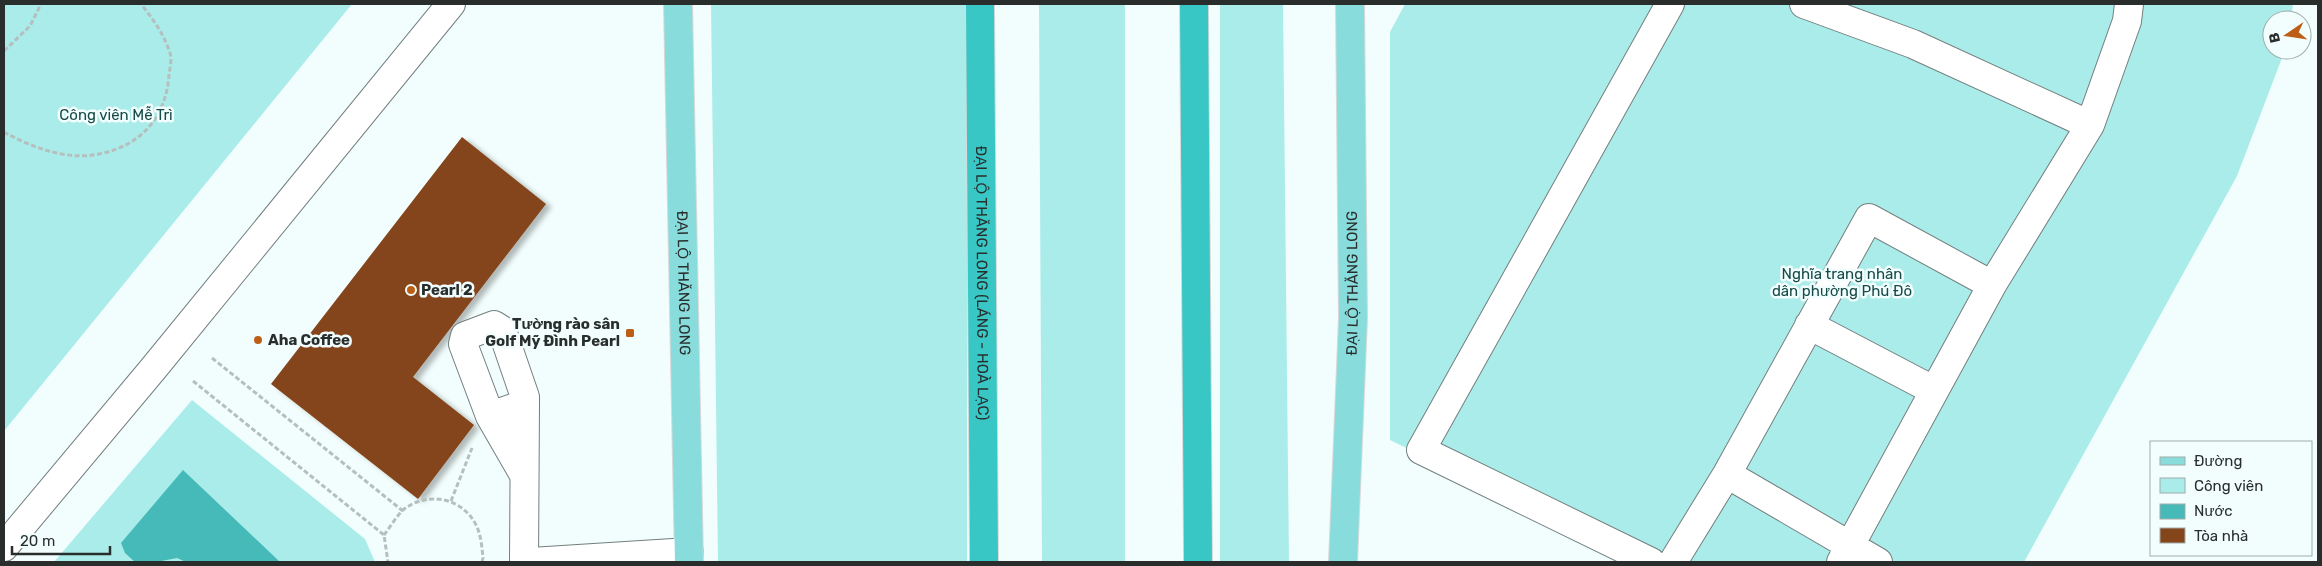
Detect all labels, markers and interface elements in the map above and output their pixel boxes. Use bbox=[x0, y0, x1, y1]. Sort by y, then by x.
north arrow bbox=[2262, 10, 2312, 60]
text: B bbox=[2265, 31, 2284, 45]
park label: Công viên Mễ Trì bbox=[59, 106, 173, 124]
street label: ĐẠI LỘ THĂNG LONG (LÁNG - HOÀ LẠC) bbox=[972, 146, 992, 420]
street label: ĐẠI LỘ THĂNG LONG bbox=[673, 210, 694, 355]
street label: ĐẠI LỘ THĂNG LONG bbox=[1342, 211, 1362, 356]
park label: Nghĩa trang nhân dân phường Phú Đô bbox=[1772, 265, 1912, 300]
place label: Pearl 2 bbox=[421, 281, 473, 299]
marker: Pearl 2 bbox=[405, 284, 417, 296]
place label: Tường rào sân Golf Mỹ Đình Pearl bbox=[485, 315, 620, 350]
marker: Tường rào sân Golf Mỹ Đình Pearl bbox=[624, 327, 636, 339]
place label: Aha Coffee bbox=[268, 331, 350, 349]
marker: Aha Coffee bbox=[252, 334, 264, 346]
legend bbox=[2150, 441, 2312, 556]
text: Đường bbox=[2194, 452, 2242, 470]
text: Công viên bbox=[2194, 477, 2263, 495]
text: Nước bbox=[2194, 502, 2233, 520]
scale bar bbox=[12, 524, 110, 556]
text: Tòa nhà bbox=[2194, 527, 2248, 545]
text: 20 m bbox=[20, 532, 55, 550]

